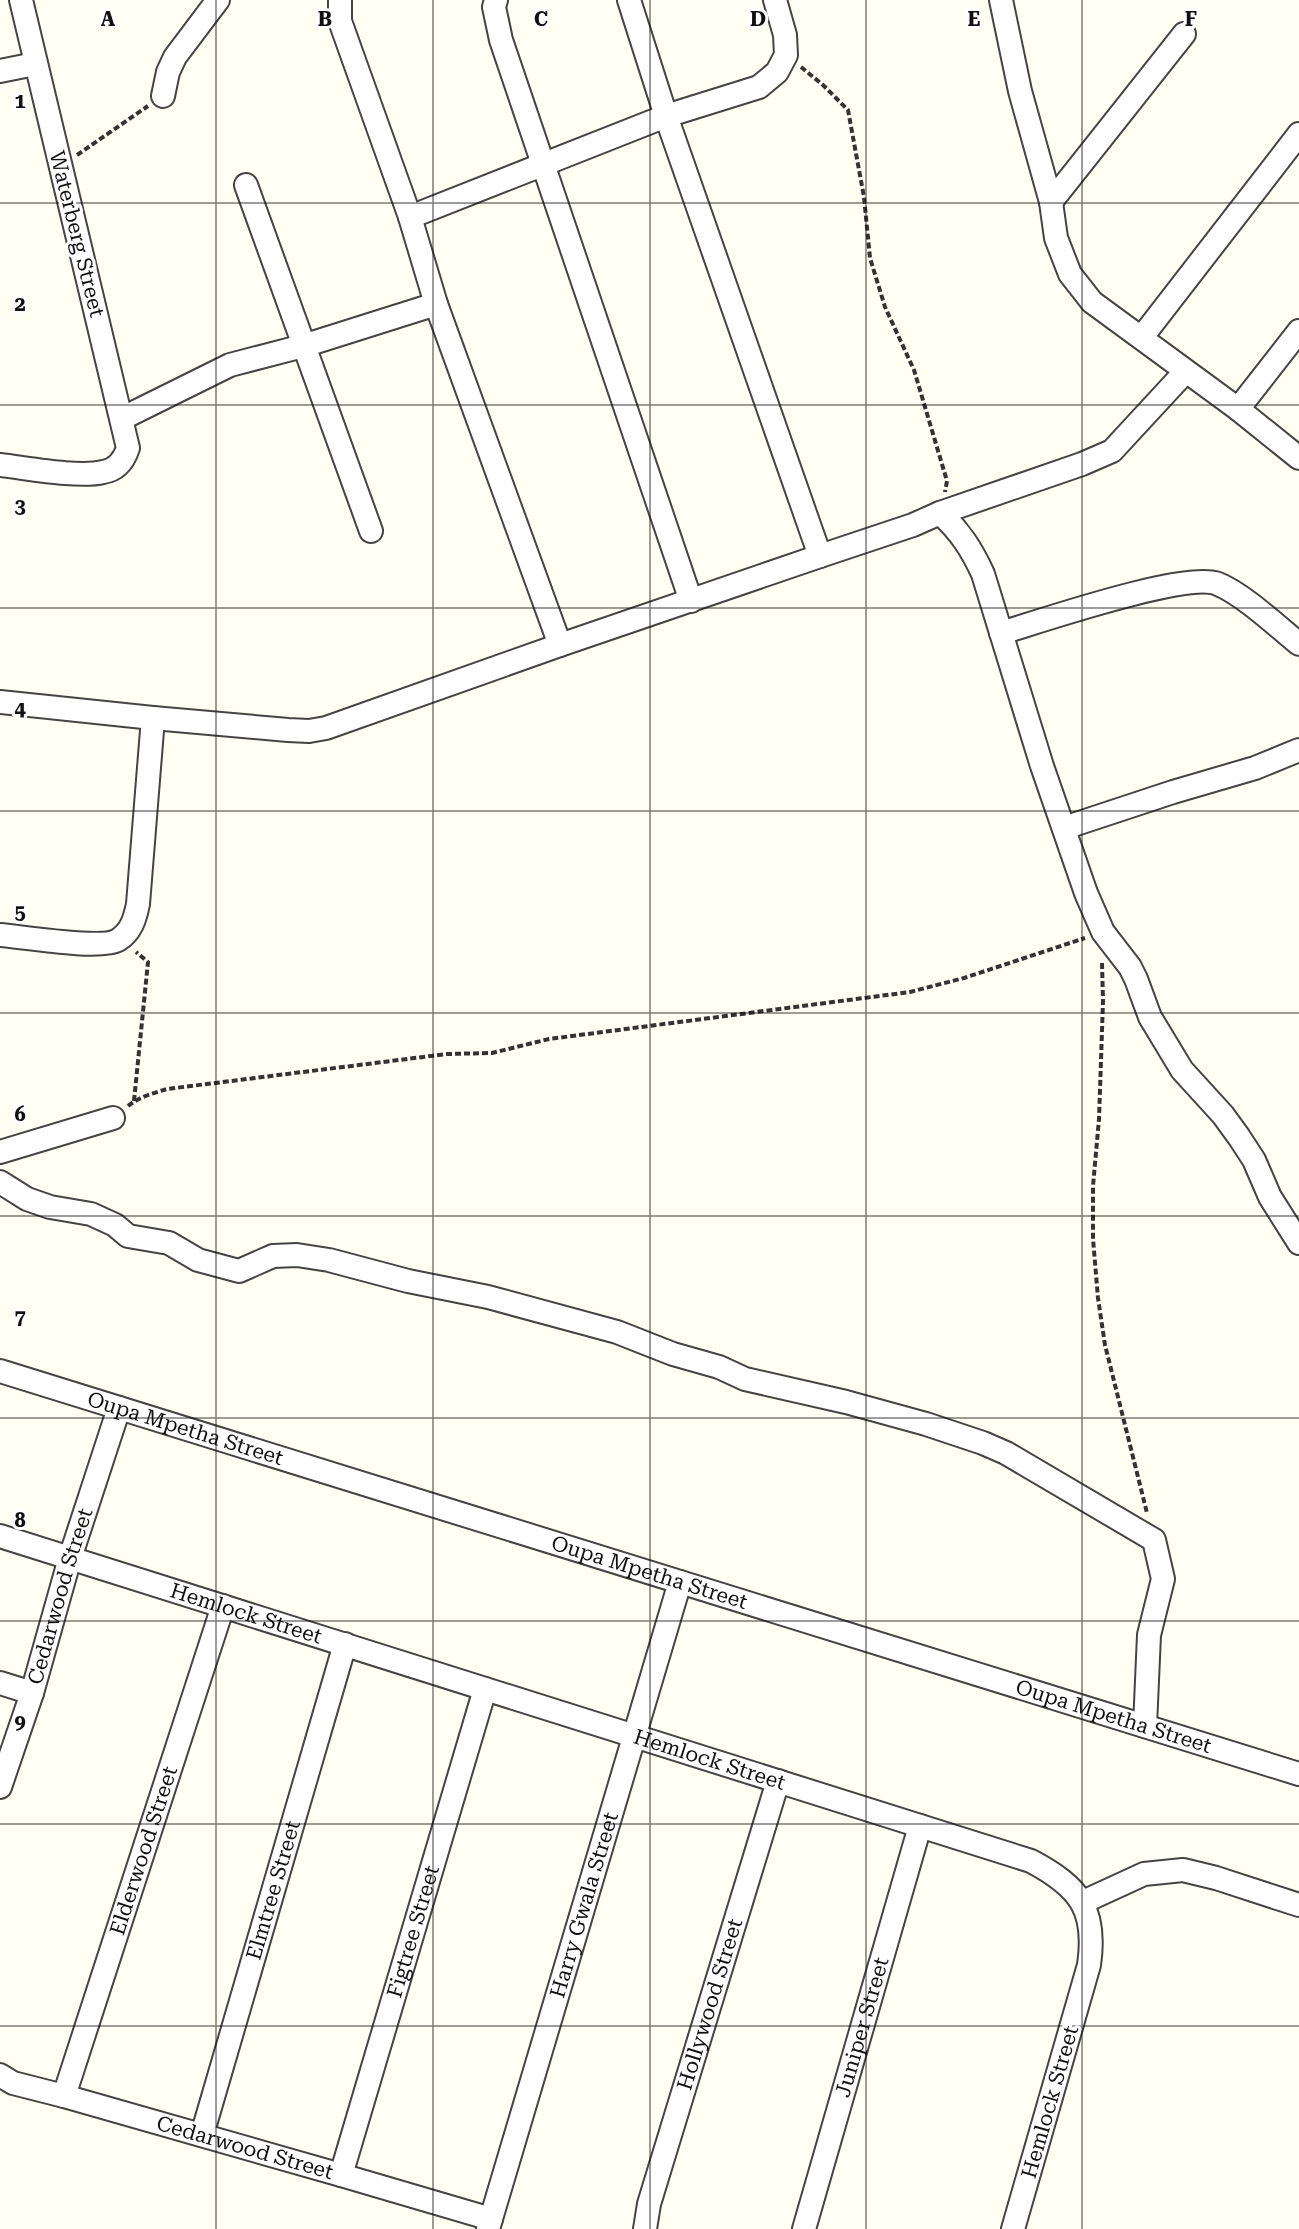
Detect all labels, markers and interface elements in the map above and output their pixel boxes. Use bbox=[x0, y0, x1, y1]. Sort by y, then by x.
text: A bbox=[101, 7, 116, 31]
text: B bbox=[318, 7, 332, 31]
text: C bbox=[534, 7, 548, 31]
text: D bbox=[750, 7, 766, 31]
text: E bbox=[968, 7, 981, 31]
text: F bbox=[1185, 7, 1197, 31]
text: 1 bbox=[14, 89, 26, 113]
street label: Waterberg Street bbox=[45, 149, 109, 320]
text: 2 bbox=[14, 292, 26, 316]
text: 3 bbox=[14, 494, 26, 518]
text: 4 bbox=[14, 697, 26, 721]
text: 5 bbox=[14, 900, 26, 924]
text: 6 bbox=[14, 1102, 26, 1126]
text: 7 bbox=[14, 1305, 26, 1329]
street label: Oupa Mpetha Street bbox=[84, 1387, 286, 1470]
street label: Cedarwood Street bbox=[23, 1505, 98, 1687]
text: 8 bbox=[14, 1508, 26, 1532]
street label: Oupa Mpetha Street bbox=[549, 1531, 750, 1614]
street label: Hemlock Street bbox=[167, 1578, 325, 1649]
street label: Oupa Mpetha Street bbox=[1013, 1675, 1215, 1758]
text: 9 bbox=[14, 1710, 26, 1734]
street label: Hemlock Street bbox=[631, 1725, 789, 1795]
street label: Elderwood Street bbox=[105, 1763, 182, 1938]
street label: Harry Gwala Street bbox=[545, 1809, 623, 2001]
street label: Elmtree Street bbox=[242, 1817, 305, 1963]
street label: Figtree Street bbox=[382, 1862, 444, 2000]
street label: Hollywood Street bbox=[672, 1916, 747, 2093]
street label: Juniper Street bbox=[831, 1954, 894, 2100]
street label: Hemlock Street bbox=[1017, 2023, 1083, 2181]
street label: Cedarwood Street bbox=[154, 2111, 336, 2184]

